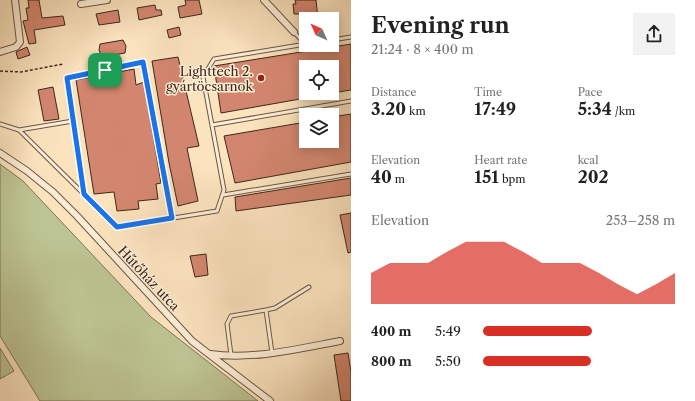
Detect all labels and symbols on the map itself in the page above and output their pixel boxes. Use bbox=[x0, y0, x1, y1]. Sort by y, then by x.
north arrow bbox=[299, 12, 339, 52]
pin bbox=[88, 53, 122, 87]
place label: Lighttech 2. gyártöcsarnok bbox=[166, 63, 253, 94]
marker: Lighttech 2. gyártöcsarnok bbox=[256, 73, 266, 83]
street label: Hűtőház utca bbox=[115, 242, 183, 314]

